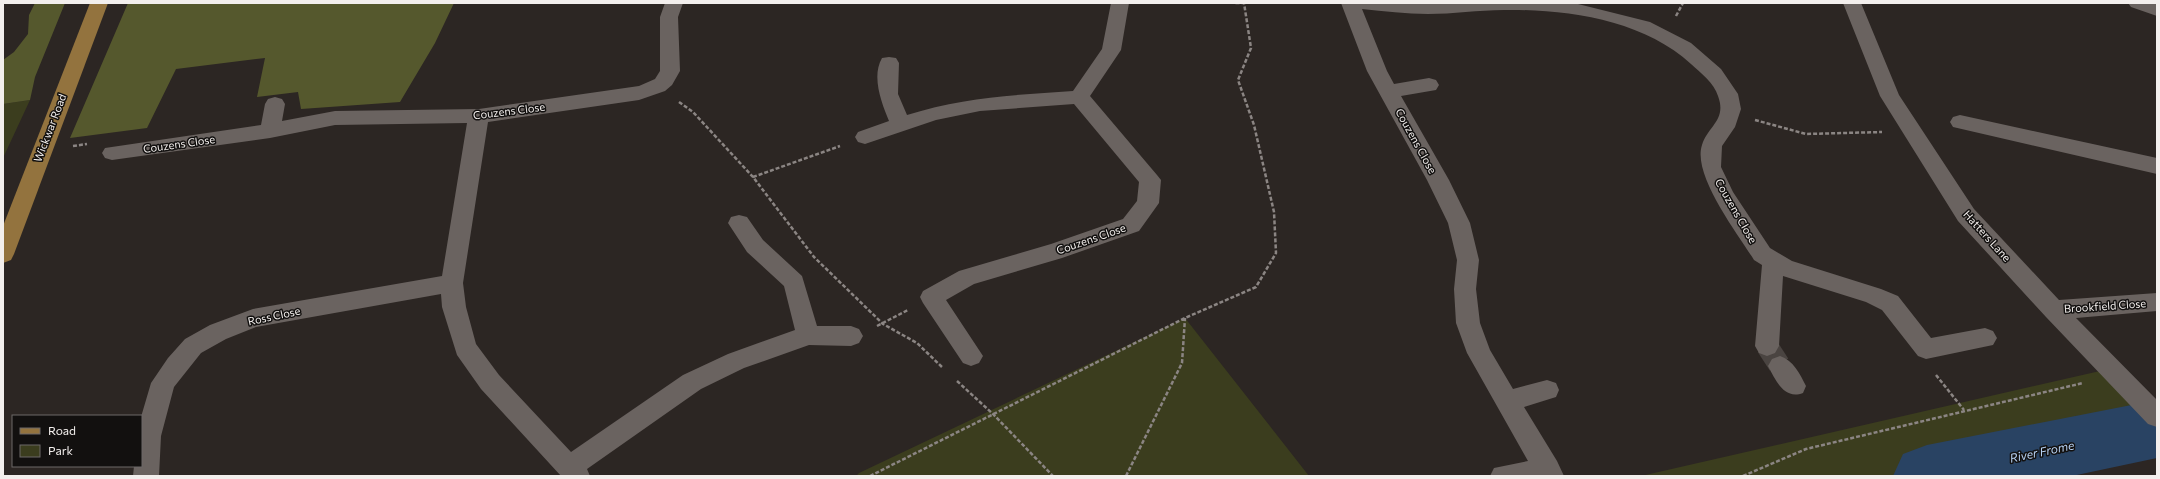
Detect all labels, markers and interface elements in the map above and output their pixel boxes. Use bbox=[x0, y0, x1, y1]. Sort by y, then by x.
street label: Wickwar Road bbox=[31, 92, 69, 164]
street label: Couzens Close bbox=[472, 100, 546, 121]
street label: Couzens Close bbox=[1393, 106, 1440, 176]
street label: Couzens Close bbox=[142, 132, 216, 155]
street label: Couzens Close bbox=[1713, 176, 1760, 246]
street label: Hatters Lane bbox=[1961, 207, 2014, 264]
street label: Couzens Close bbox=[1054, 221, 1127, 256]
street label: Brookfield Close bbox=[2063, 296, 2147, 315]
street label: Ross Close bbox=[247, 304, 301, 327]
legend bbox=[12, 415, 142, 467]
text: Road bbox=[48, 423, 76, 437]
water label: River Frome bbox=[2008, 437, 2076, 465]
text: Park bbox=[48, 443, 74, 457]

